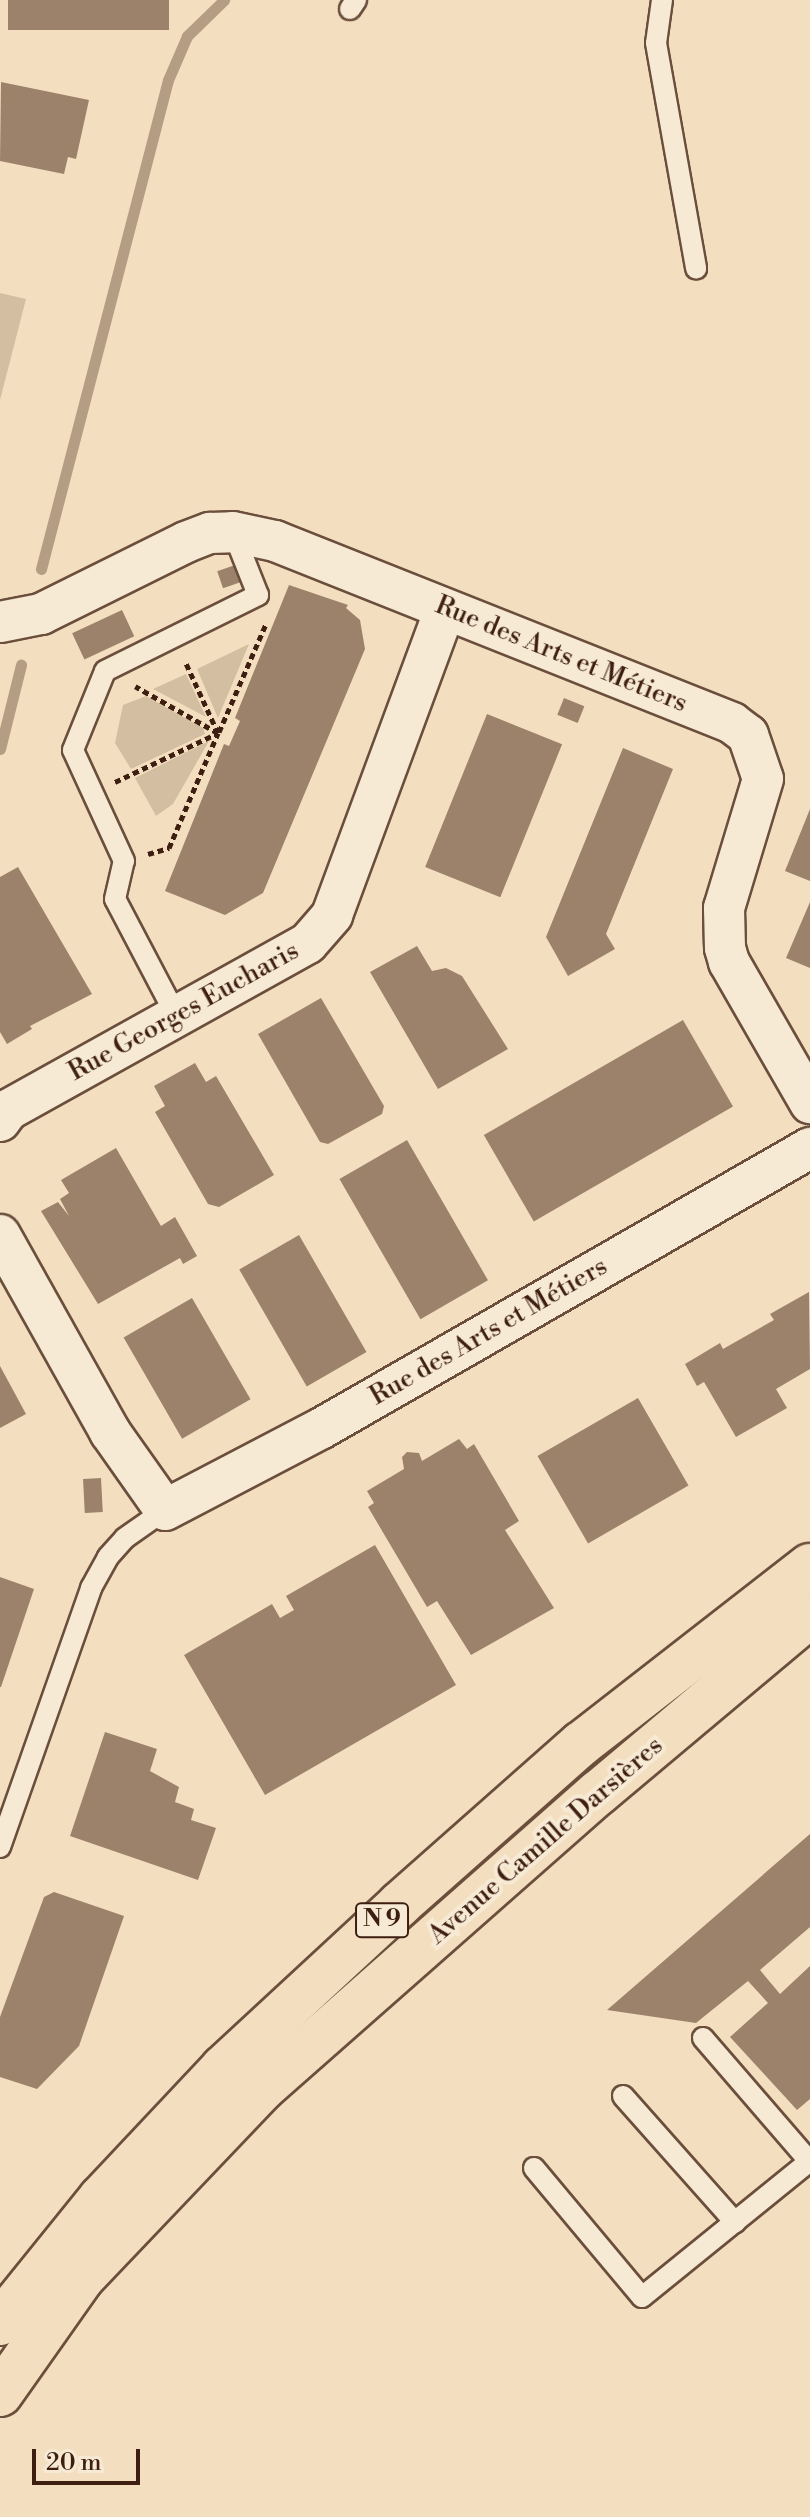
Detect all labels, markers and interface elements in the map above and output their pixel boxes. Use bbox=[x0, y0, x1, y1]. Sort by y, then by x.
street label: Rue des Arts et Métiers bbox=[430, 590, 692, 720]
street label: Rue Georges Eucharis bbox=[63, 936, 305, 1088]
street label: Rue des Arts et Métiers bbox=[365, 1251, 613, 1413]
street label: Avenue Camille Darsières bbox=[422, 1731, 670, 1951]
road number: N 9 bbox=[354, 1900, 410, 1940]
scale bar bbox=[36, 2433, 144, 2483]
text: 20 m bbox=[46, 2448, 102, 2478]

